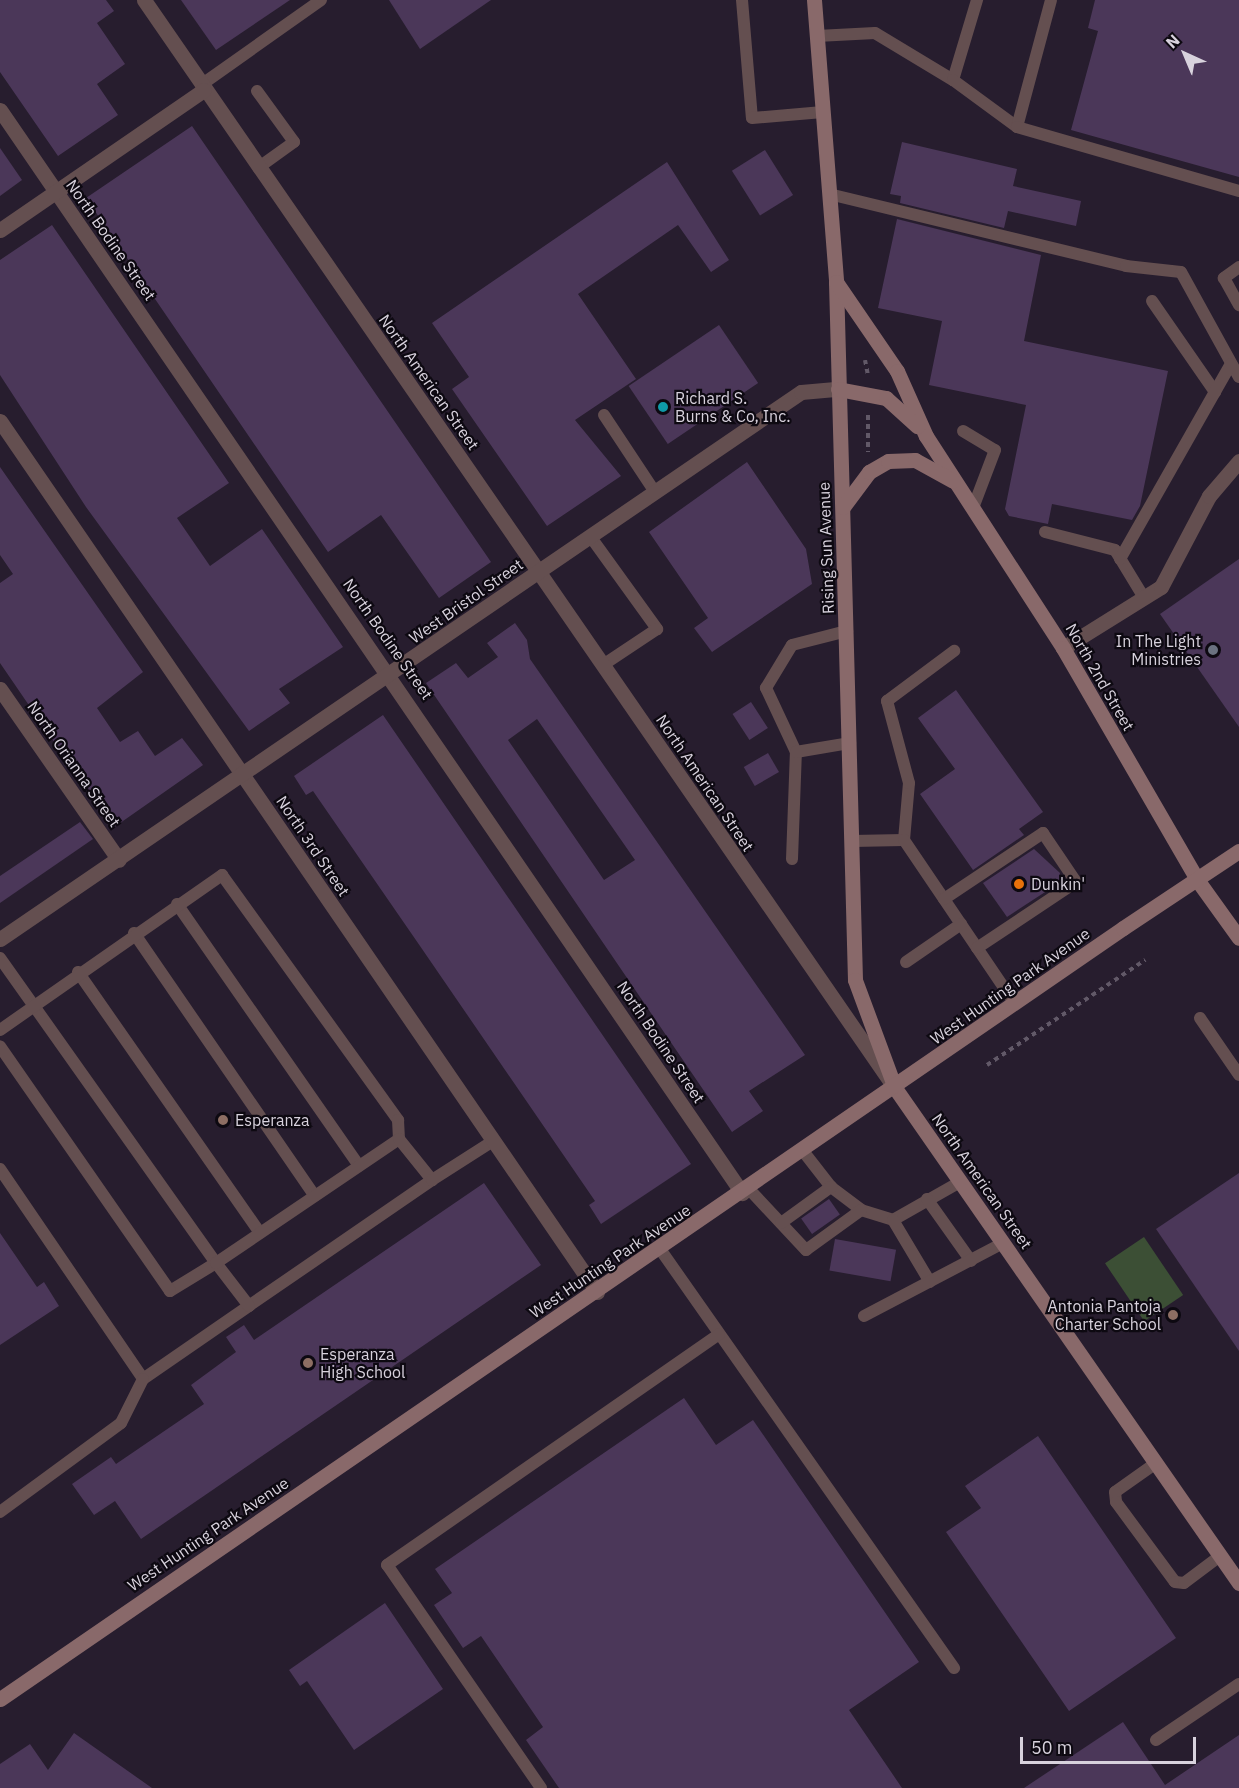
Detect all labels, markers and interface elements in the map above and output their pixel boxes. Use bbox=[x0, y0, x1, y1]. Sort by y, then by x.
north arrow bbox=[1155, 24, 1215, 84]
text: N bbox=[1161, 30, 1184, 52]
street label: North Bodine Street bbox=[62, 176, 160, 304]
street label: North American Street bbox=[375, 311, 483, 453]
place label: Richard S. Burns & Co, Inc. bbox=[675, 388, 791, 426]
marker: Richard S. Burns & Co, Inc. bbox=[656, 400, 670, 414]
street label: Rising Sun Avenue bbox=[814, 482, 838, 614]
street label: West Bristol Street bbox=[405, 555, 527, 647]
street label: North Bodine Street bbox=[339, 575, 437, 703]
street label: North 2nd Street bbox=[1062, 620, 1138, 734]
place label: In The Light Ministries bbox=[1116, 631, 1201, 669]
marker: In The Light Ministries bbox=[1206, 643, 1220, 657]
street label: North Orianna Street bbox=[23, 698, 125, 830]
street label: North American Street bbox=[652, 711, 758, 855]
street label: North 3rd Street bbox=[272, 792, 354, 900]
place label: Dunkin' bbox=[1031, 874, 1085, 894]
marker: Dunkin' bbox=[1012, 877, 1026, 891]
street label: West Hunting Park Avenue bbox=[927, 924, 1093, 1048]
street label: North Bodine Street bbox=[613, 977, 709, 1107]
place label: Esperanza bbox=[235, 1110, 310, 1130]
street label: North American Street bbox=[928, 1110, 1036, 1252]
marker: Esperanza bbox=[216, 1113, 230, 1127]
street label: West Hunting Park Avenue bbox=[526, 1200, 694, 1322]
place label: Antonia Pantoja Charter School bbox=[1048, 1296, 1161, 1334]
marker: Antonia Pantoja Charter School bbox=[1166, 1308, 1180, 1322]
place label: Esperanza High School bbox=[320, 1344, 405, 1382]
marker: Esperanza High School bbox=[301, 1356, 315, 1370]
street label: West Hunting Park Avenue bbox=[124, 1473, 292, 1595]
scale bar bbox=[1023, 1725, 1198, 1763]
text: 50 m bbox=[1031, 1736, 1073, 1759]

